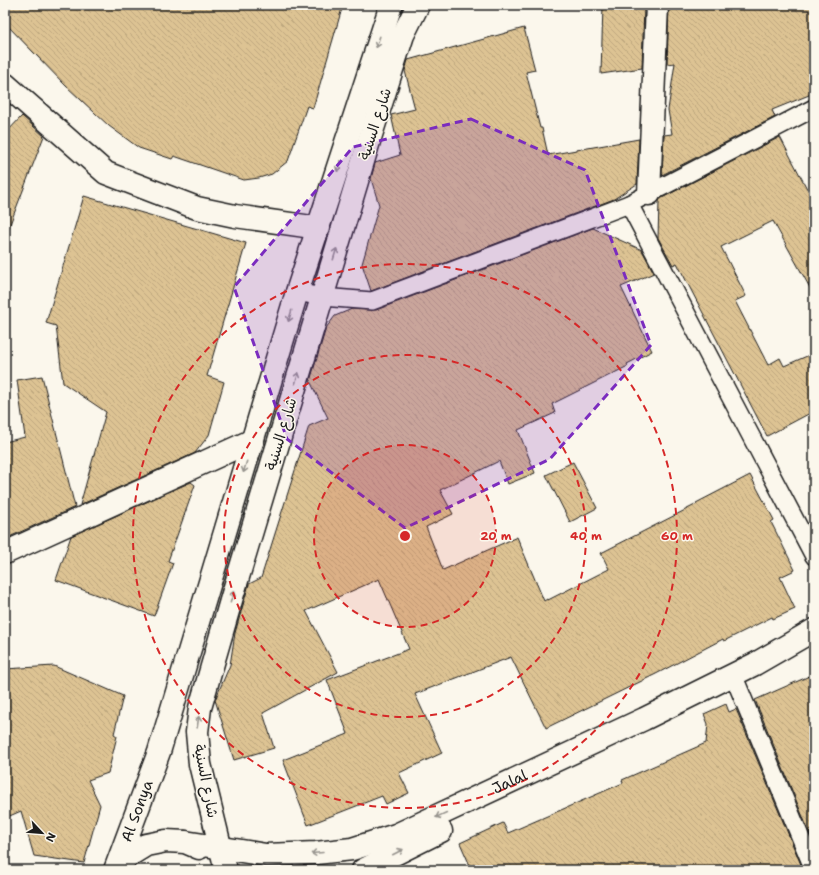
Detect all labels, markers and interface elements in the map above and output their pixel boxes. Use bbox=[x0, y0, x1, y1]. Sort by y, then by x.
one-way arrow bbox=[374, 36, 382, 48]
street label: شارع السنية bbox=[354, 85, 396, 163]
one-way arrow bbox=[335, 159, 342, 172]
one-way arrow bbox=[332, 248, 339, 261]
one-way arrow bbox=[286, 309, 293, 322]
one-way arrow bbox=[294, 372, 301, 385]
street label: شارع السنية bbox=[261, 395, 301, 473]
one-way arrow bbox=[241, 461, 248, 474]
text: 20 m bbox=[480, 528, 512, 544]
text: 40 m bbox=[570, 528, 602, 544]
text: 60 m bbox=[661, 528, 693, 544]
centre of rings bbox=[398, 529, 412, 543]
one-way arrow bbox=[229, 591, 236, 604]
one-way arrow bbox=[194, 716, 202, 729]
street label: شارع السنية bbox=[189, 742, 223, 820]
street label: Jalal bbox=[489, 765, 531, 799]
street label: Al Sonya bbox=[116, 777, 158, 845]
one-way arrow bbox=[435, 812, 447, 819]
north arrow bbox=[22, 813, 62, 853]
text: N bbox=[42, 830, 59, 845]
one-way arrow bbox=[392, 848, 404, 855]
one-way arrow bbox=[311, 849, 324, 856]

